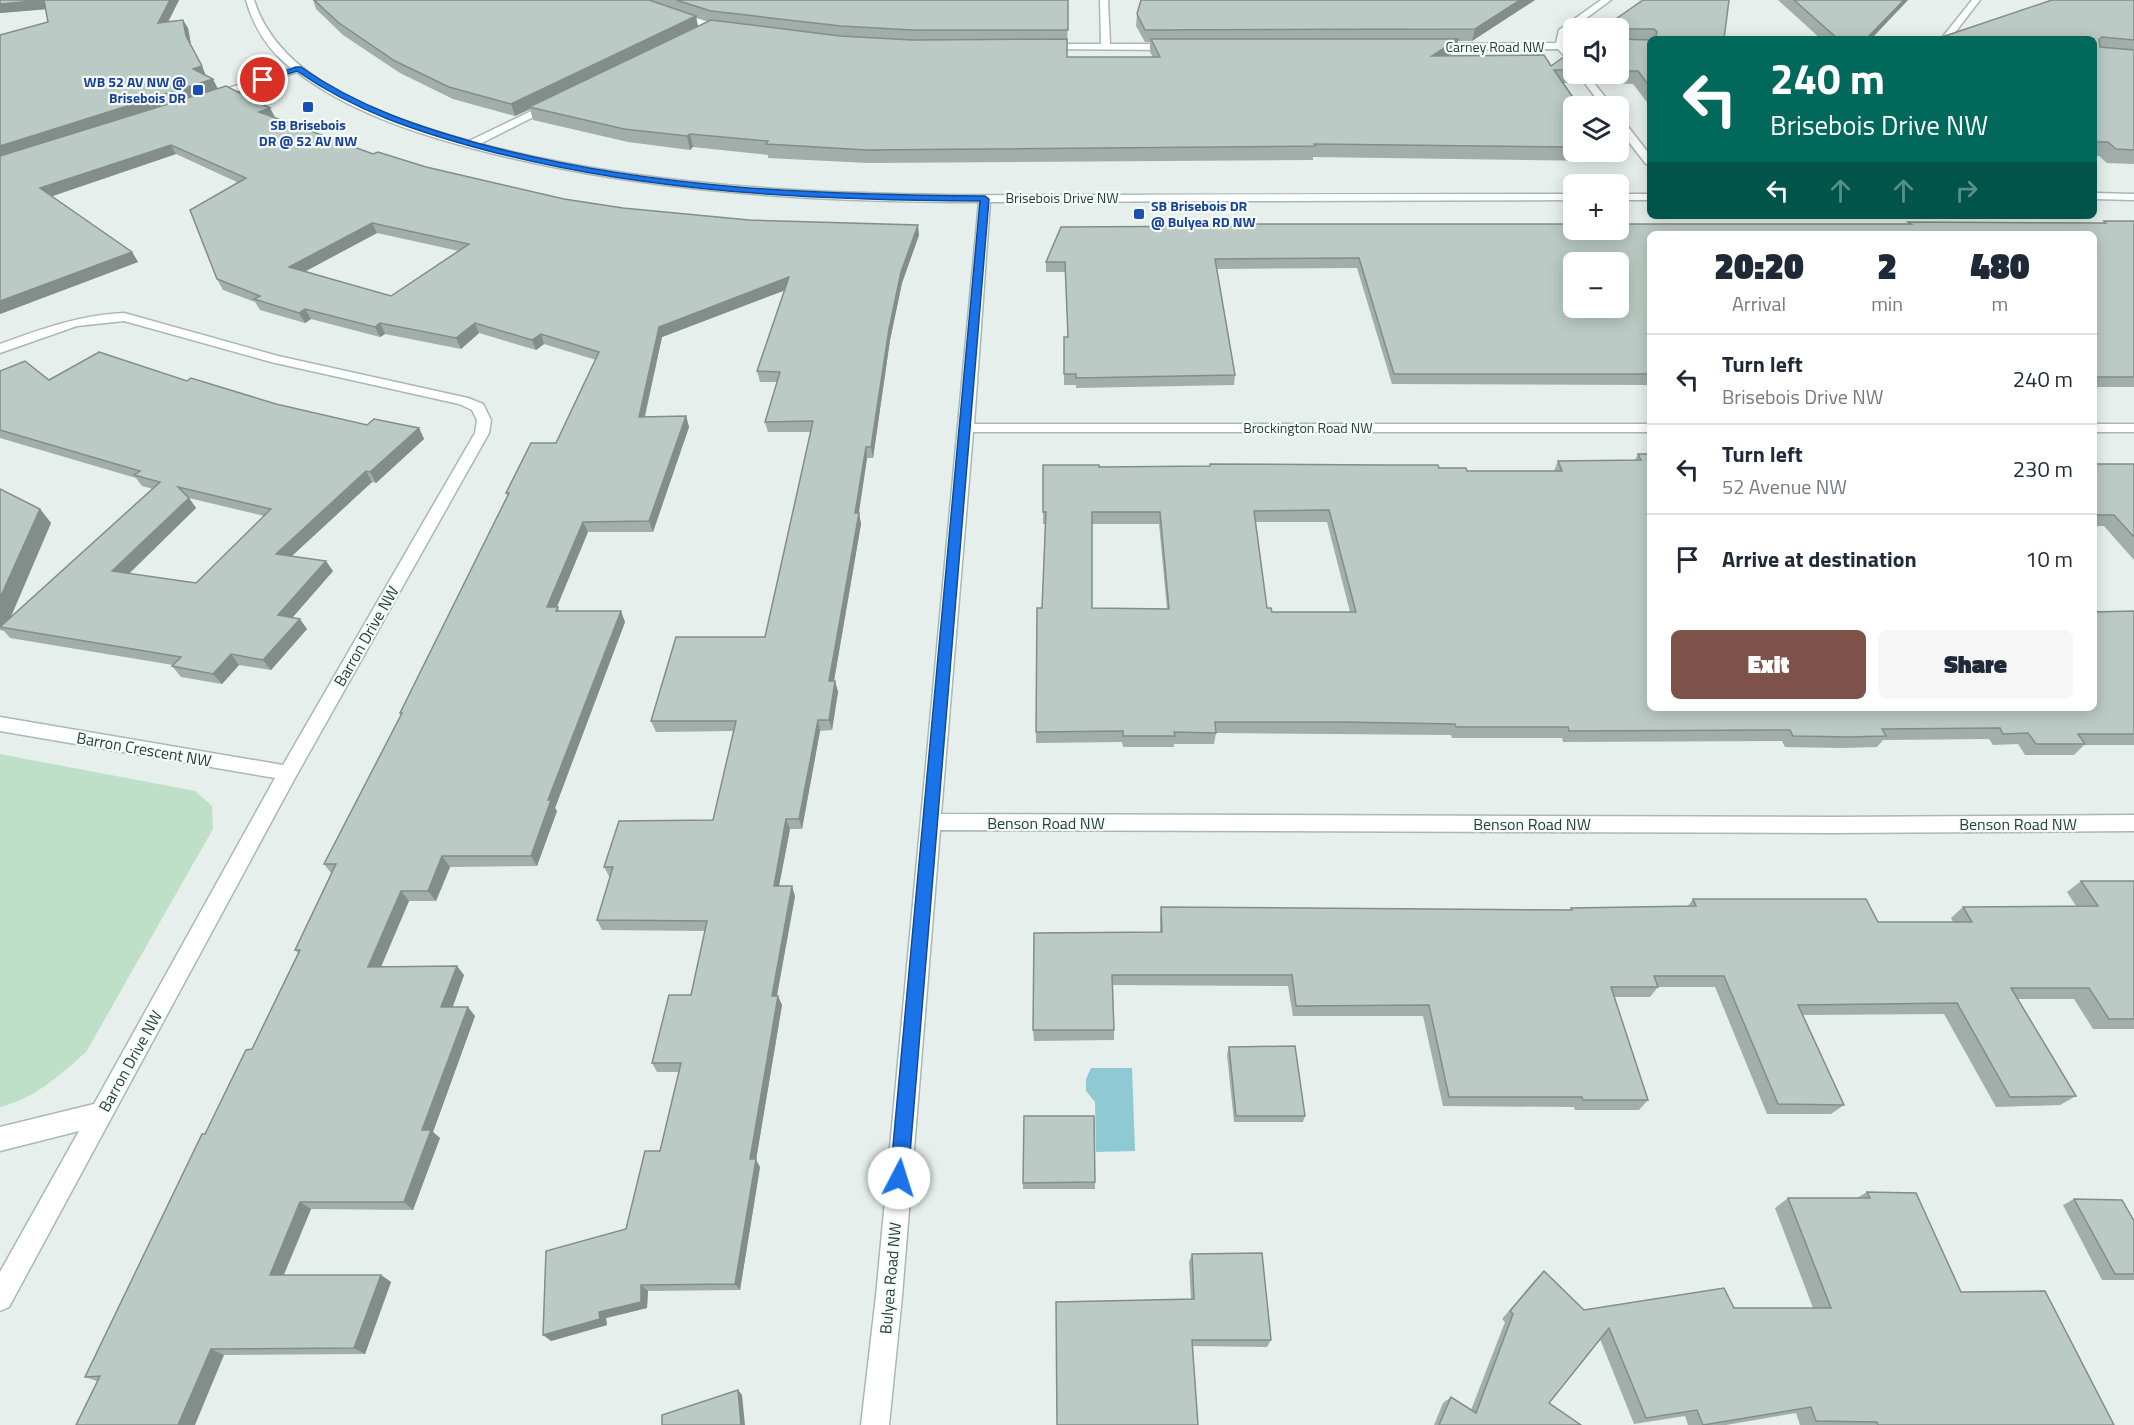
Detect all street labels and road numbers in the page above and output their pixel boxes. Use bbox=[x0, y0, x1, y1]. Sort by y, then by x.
street label: Carney Road NW bbox=[1445, 36, 1545, 57]
street label: Brisebois Drive NW bbox=[1005, 187, 1119, 208]
street label: Brockington Road NW bbox=[1243, 417, 1373, 438]
street label: Barron Drive NW bbox=[327, 581, 405, 691]
street label: Barron Crescent NW bbox=[75, 725, 213, 773]
street label: Benson Road NW bbox=[987, 811, 1105, 835]
street label: Benson Road NW bbox=[1473, 812, 1591, 836]
street label: Benson Road NW bbox=[1959, 812, 2077, 836]
street label: Barron Drive NW bbox=[92, 1006, 168, 1116]
street label: Bulyea Road NW bbox=[873, 1221, 907, 1335]

